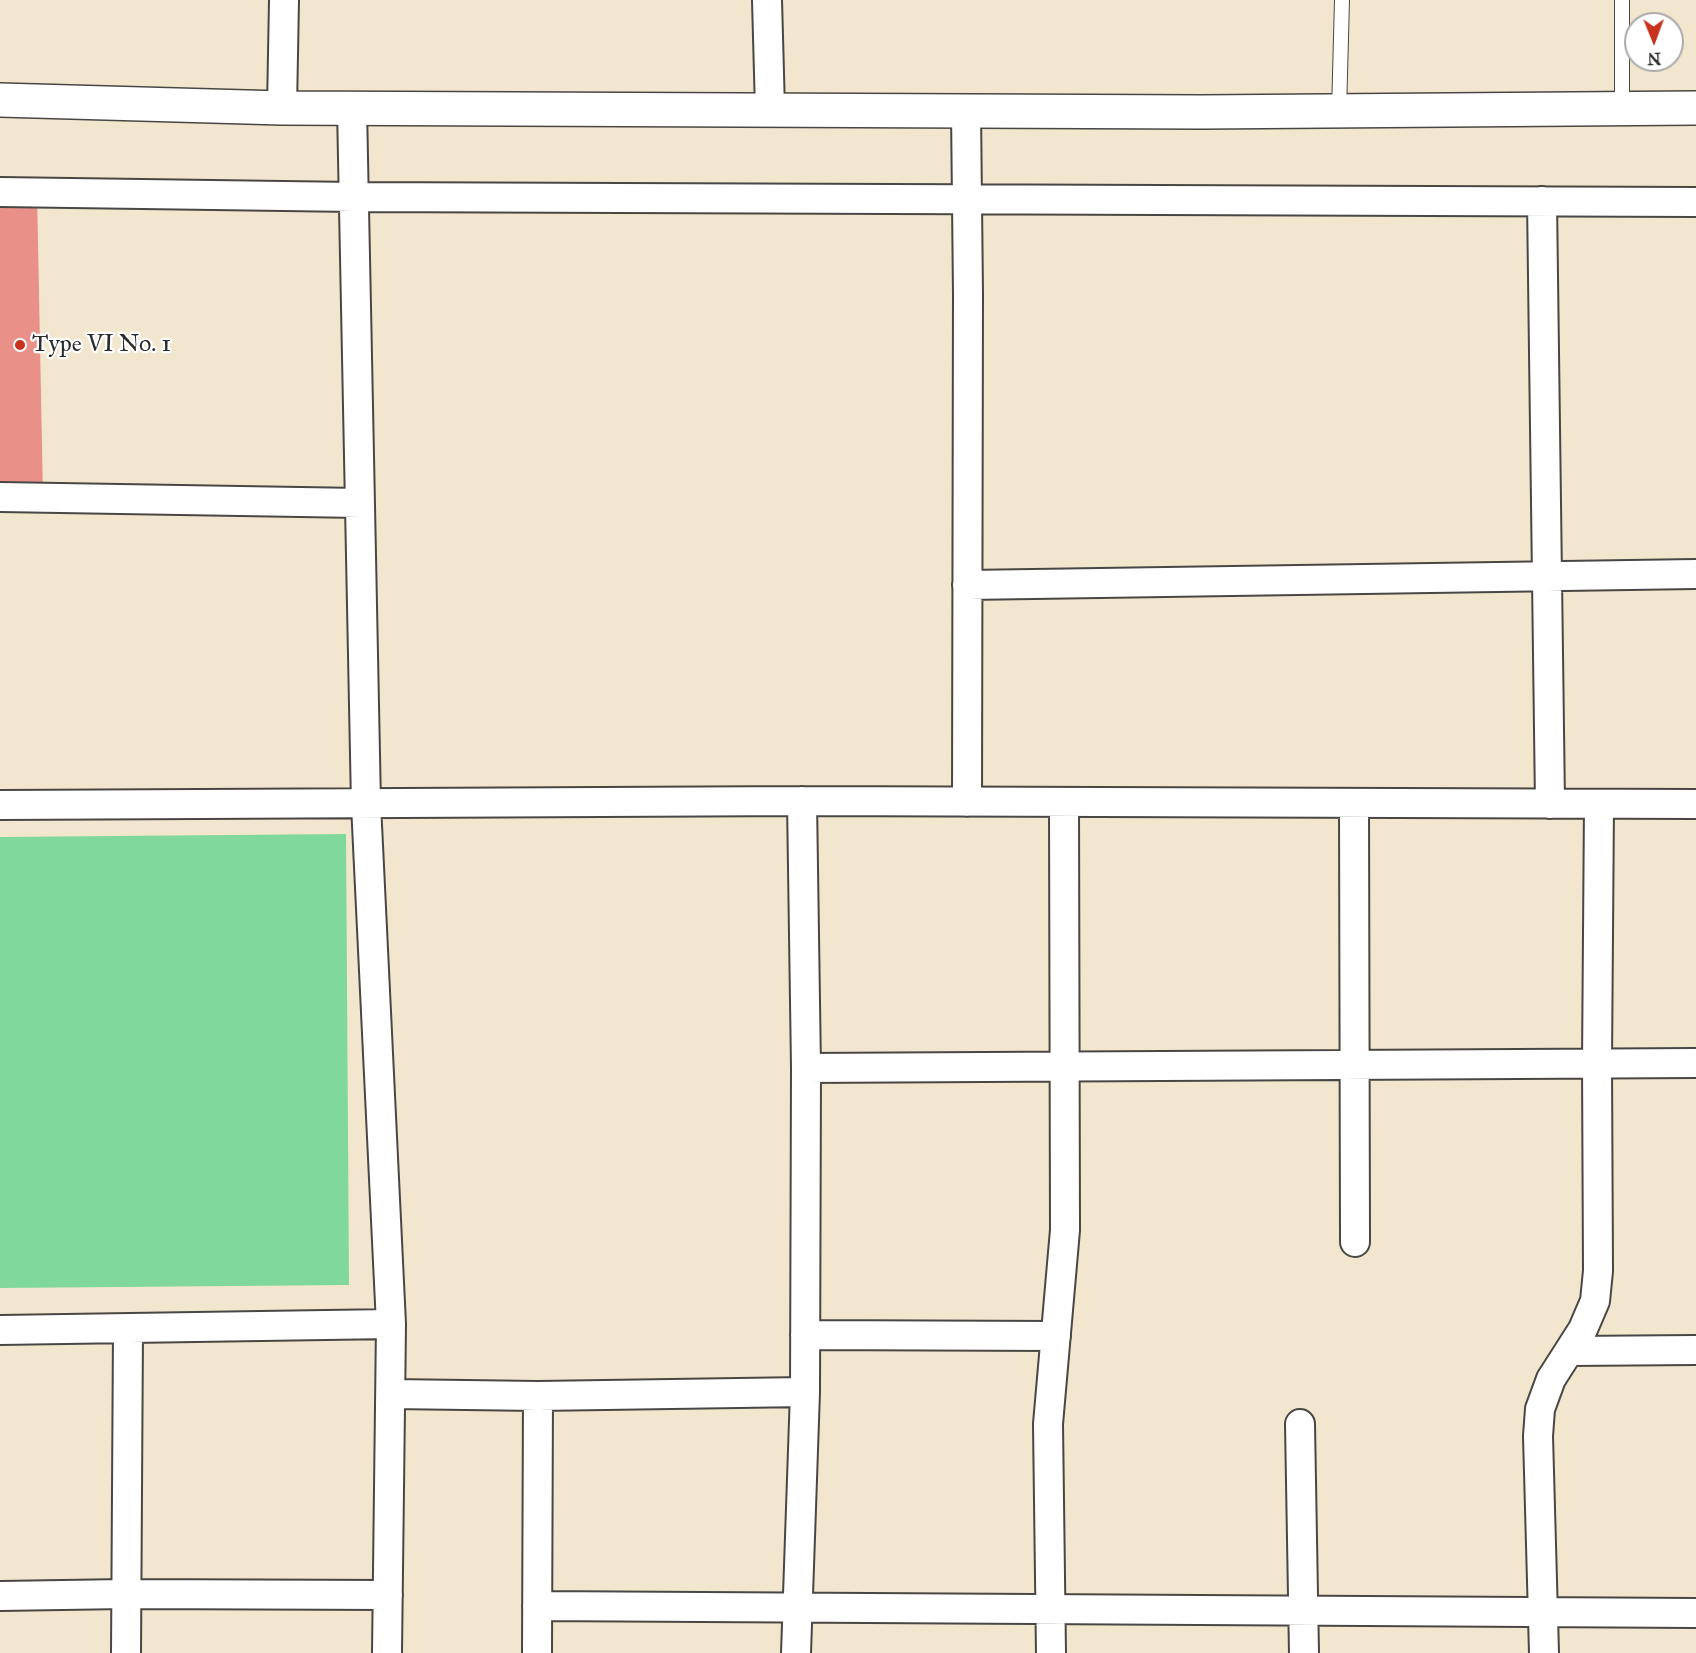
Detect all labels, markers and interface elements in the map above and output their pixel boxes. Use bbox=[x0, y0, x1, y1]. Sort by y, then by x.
north arrow bbox=[1624, 12, 1684, 72]
text: N bbox=[1647, 49, 1661, 68]
place label: Type VI No. 1 bbox=[32, 331, 171, 359]
marker: Type VI No. 1 bbox=[13, 338, 27, 352]

